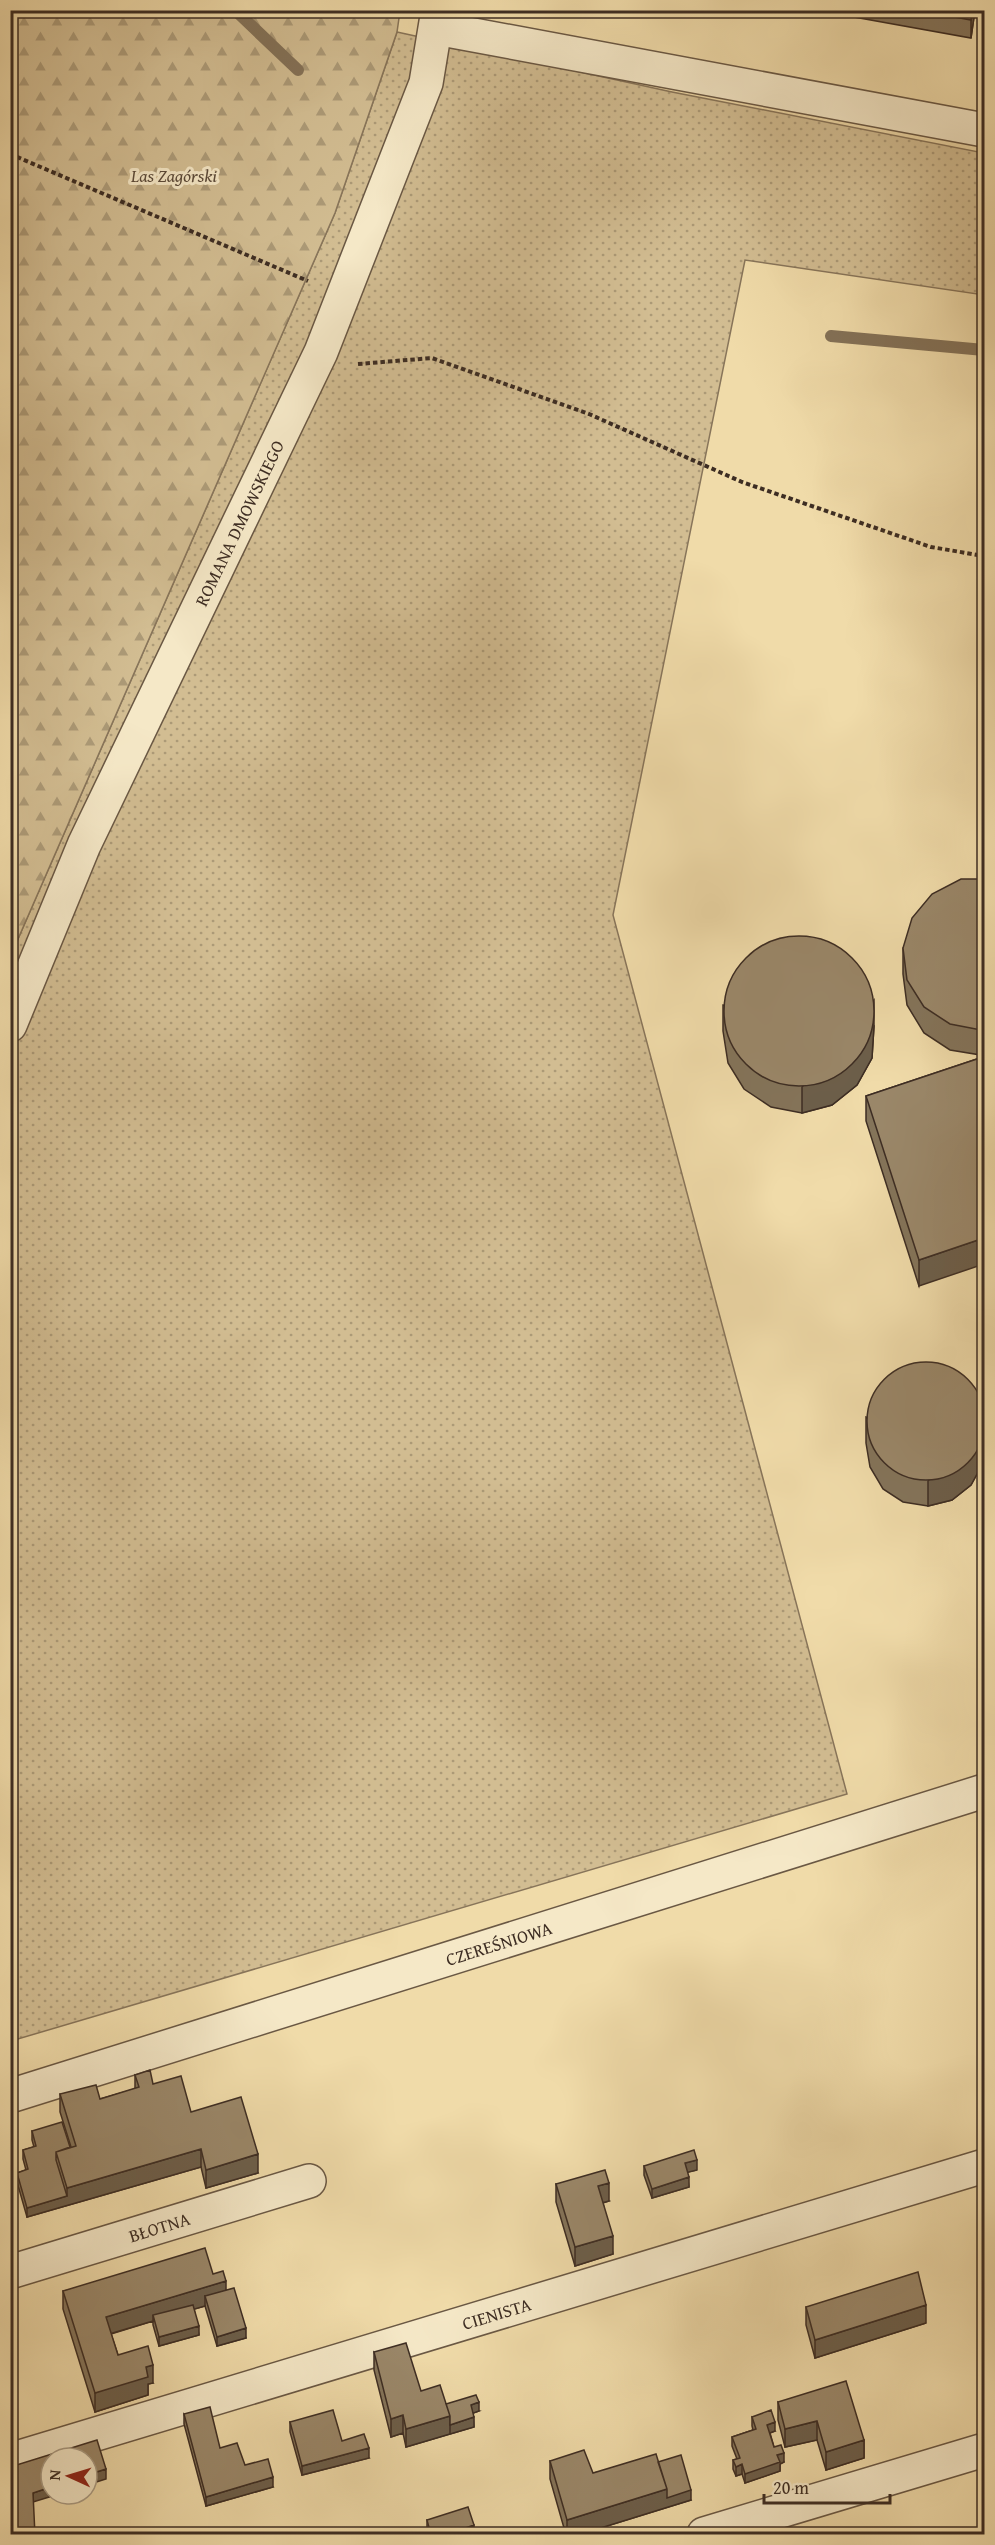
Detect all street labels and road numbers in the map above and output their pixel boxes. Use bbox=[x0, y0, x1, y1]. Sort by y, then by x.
street label: ROMANA DMOWSKIEGO bbox=[187, 435, 290, 610]
street label: CZEREŚNIOWA bbox=[442, 1914, 555, 1972]
street label: BŁOTNA bbox=[125, 2205, 193, 2249]
street label: CIENISTA bbox=[459, 2290, 534, 2336]

